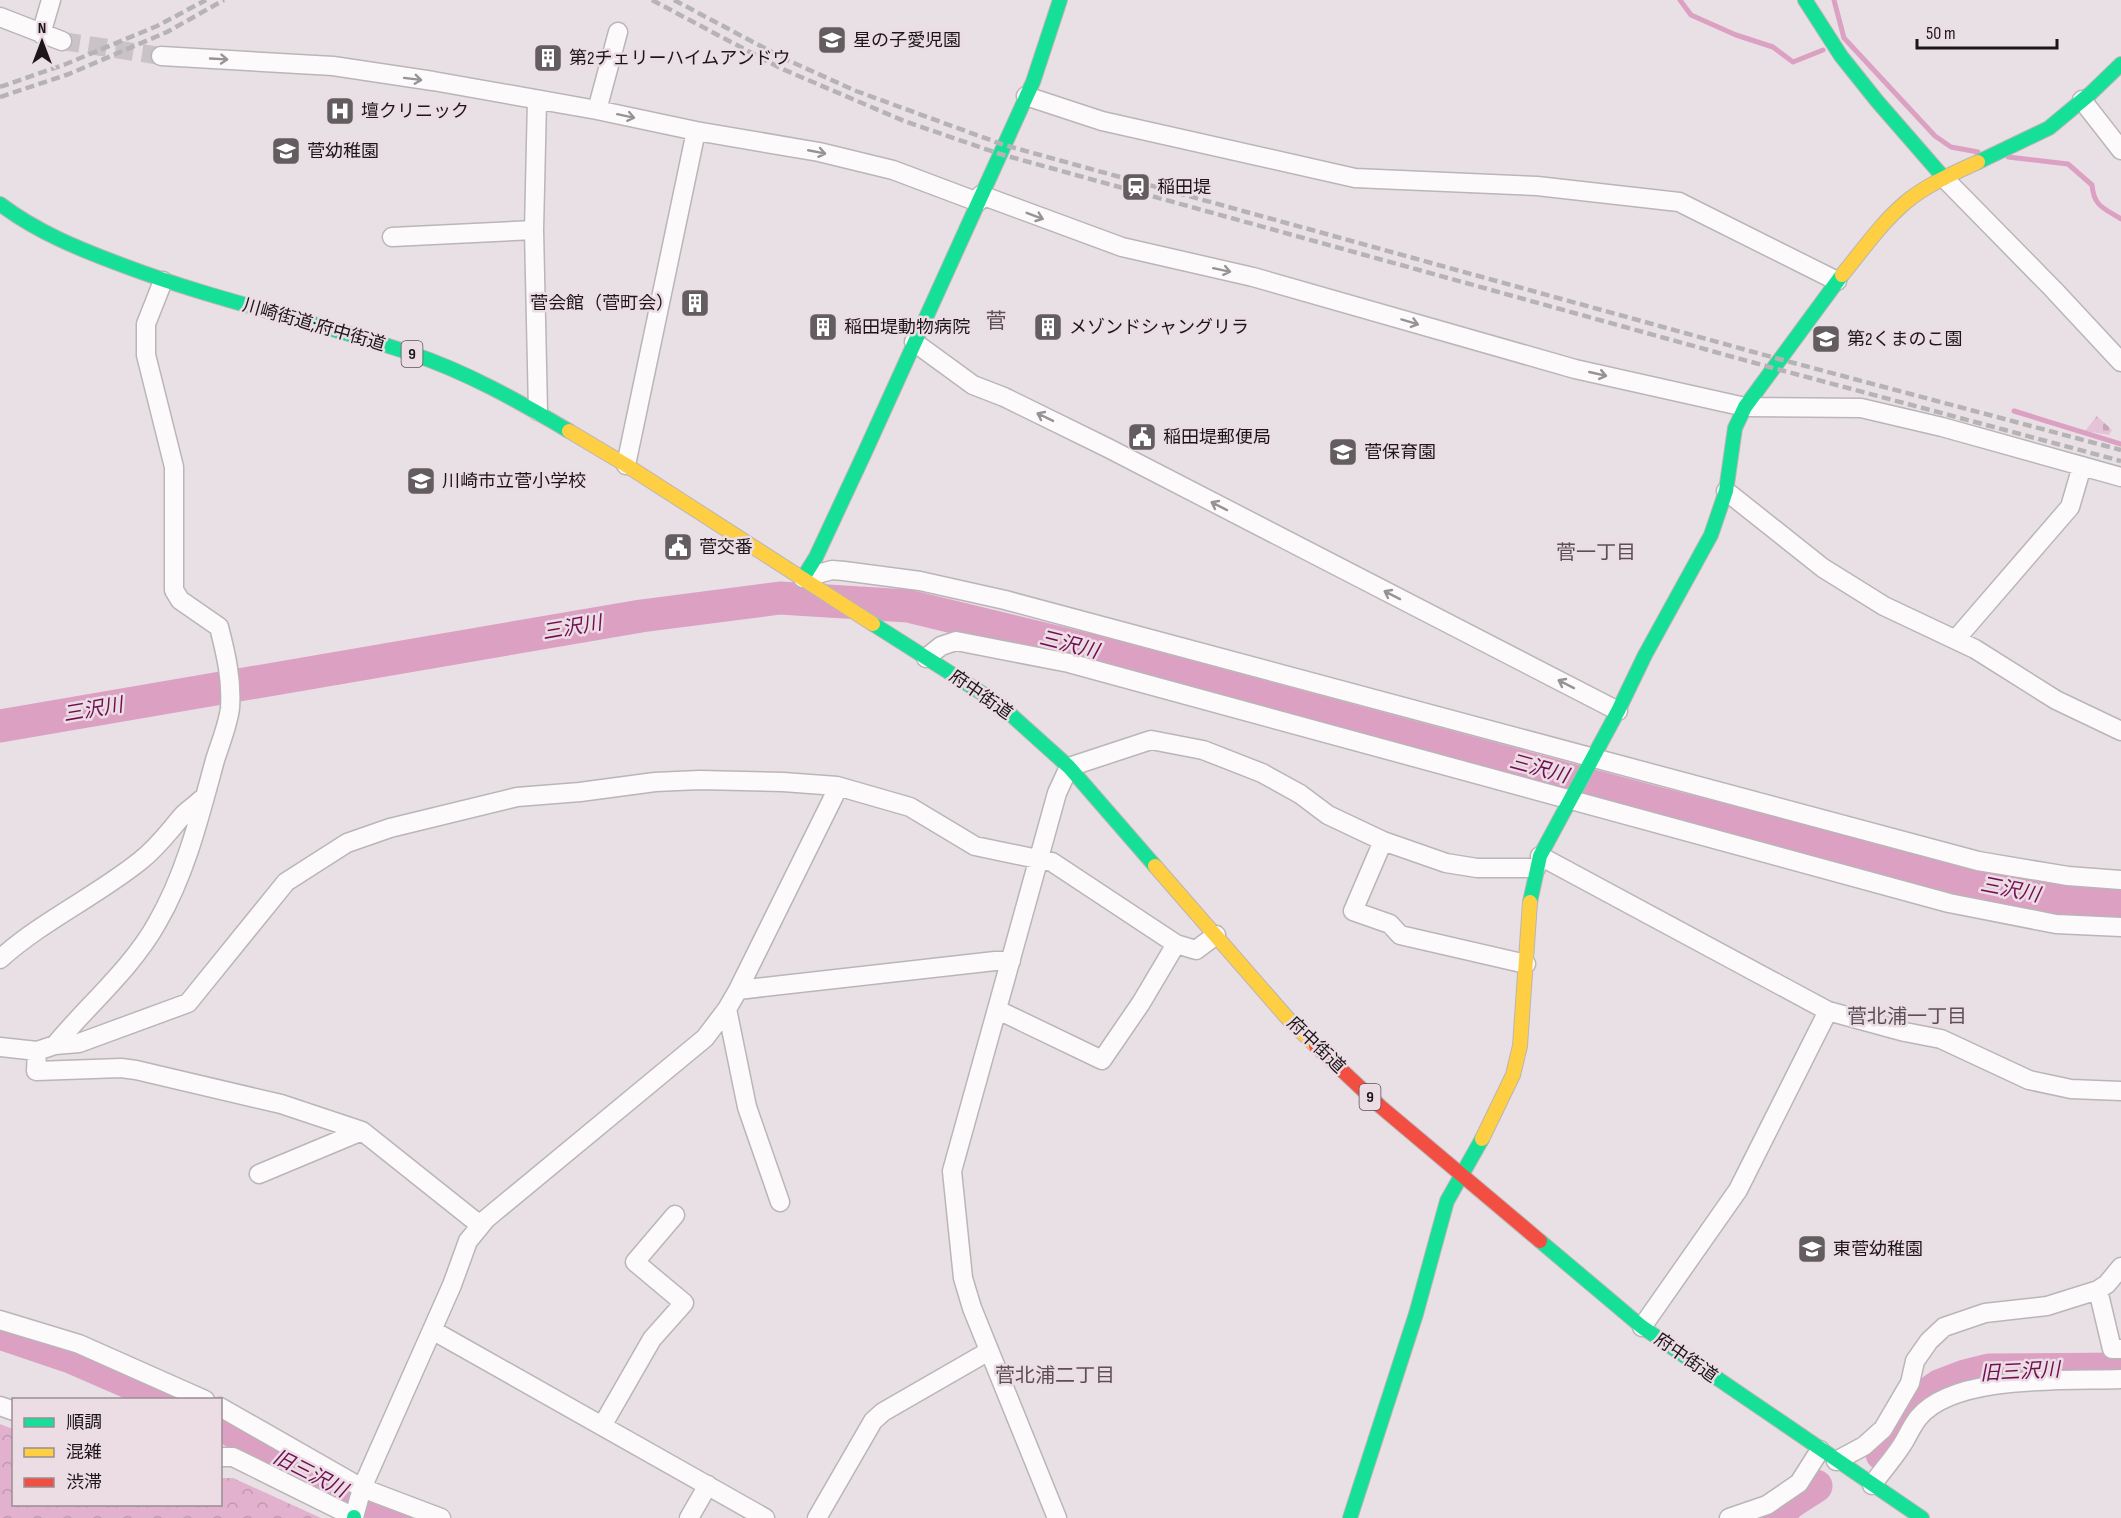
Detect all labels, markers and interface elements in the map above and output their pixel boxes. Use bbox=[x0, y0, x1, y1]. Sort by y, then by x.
north arrow bbox=[12, 12, 72, 72]
scale bar bbox=[1917, 12, 2056, 50]
text: N bbox=[38, 19, 46, 38]
text: 50 m bbox=[1926, 23, 1956, 44]
school or university icon: 星の子愛児園 bbox=[816, 24, 848, 56]
place label: 星の子愛児園 bbox=[853, 30, 961, 51]
building icon: 第2チェリーハイムアンドウ bbox=[532, 42, 564, 74]
place label: 第2チェリーハイムアンドウ bbox=[569, 48, 791, 69]
one-way arrow bbox=[209, 53, 229, 64]
one-way arrow bbox=[403, 73, 422, 84]
hospital icon: 壇クリニック bbox=[324, 95, 356, 127]
place label: 壇クリニック bbox=[361, 101, 469, 122]
one-way arrow bbox=[615, 111, 635, 122]
school or university icon: 菅幼稚園 bbox=[270, 135, 302, 167]
place label: 菅幼稚園 bbox=[307, 141, 379, 162]
one-way arrow bbox=[807, 147, 827, 158]
station icon: 稲田堤 bbox=[1120, 171, 1152, 203]
place label: 稲田堤 bbox=[1157, 177, 1211, 198]
one-way arrow bbox=[1026, 211, 1044, 222]
one-way arrow bbox=[1213, 264, 1232, 276]
building icon: 菅会館（菅町会） bbox=[679, 287, 711, 319]
place label: 菅会館（菅町会） bbox=[530, 293, 674, 314]
street label: 川崎街道;府中街道 bbox=[240, 295, 388, 355]
district label: 菅 bbox=[986, 309, 1007, 334]
building icon: 稲田堤動物病院 bbox=[807, 311, 839, 343]
building icon: メゾンドシャングリラ bbox=[1032, 311, 1064, 343]
place label: 稲田堤動物病院 bbox=[844, 317, 970, 338]
place label: メゾンドシャングリラ bbox=[1069, 317, 1249, 338]
one-way arrow bbox=[1400, 317, 1419, 328]
school or university icon: 第2くまのこ園 bbox=[1810, 323, 1842, 355]
place label: 第2くまのこ園 bbox=[1847, 329, 1962, 350]
road number: 9 bbox=[402, 341, 422, 367]
one-way arrow bbox=[1588, 368, 1607, 380]
one-way arrow bbox=[1036, 411, 1054, 423]
public building icon: 稲田堤郵便局 bbox=[1126, 421, 1158, 453]
place label: 稲田堤郵便局 bbox=[1163, 427, 1271, 448]
school or university icon: 菅保育園 bbox=[1327, 436, 1359, 468]
place label: 菅保育園 bbox=[1364, 442, 1436, 463]
school or university icon: 川崎市立菅小学校 bbox=[405, 465, 437, 497]
place label: 川崎市立菅小学校 bbox=[442, 471, 586, 492]
one-way arrow bbox=[1210, 500, 1228, 511]
public building icon: 菅交番 bbox=[662, 531, 694, 563]
place label: 菅交番 bbox=[699, 537, 753, 558]
district label: 菅一丁目 bbox=[1556, 541, 1636, 565]
one-way arrow bbox=[1384, 588, 1402, 600]
water label: 三沢川 bbox=[540, 611, 606, 645]
water label: 三沢川 bbox=[1037, 626, 1103, 664]
street label: 府中街道 bbox=[945, 666, 1017, 724]
one-way arrow bbox=[1557, 678, 1575, 689]
water label: 三沢川 bbox=[61, 693, 127, 727]
water label: 三沢川 bbox=[1507, 750, 1573, 789]
water label: 三沢川 bbox=[1978, 872, 2044, 908]
district label: 菅北浦一丁目 bbox=[1847, 1005, 1967, 1029]
street label: 府中街道 bbox=[1283, 1012, 1349, 1078]
road number: 9 bbox=[1360, 1084, 1380, 1110]
school or university icon: 東菅幼稚園 bbox=[1796, 1233, 1828, 1265]
place label: 東菅幼稚園 bbox=[1833, 1239, 1923, 1260]
street label: 府中街道 bbox=[1650, 1329, 1722, 1387]
water label: 旧三沢川 bbox=[1979, 1358, 2063, 1386]
district label: 菅北浦二丁目 bbox=[995, 1364, 1115, 1388]
legend bbox=[12, 1398, 222, 1506]
text: 順調 bbox=[66, 1412, 102, 1433]
text: 混雑 bbox=[66, 1442, 102, 1463]
water label: 旧三沢川 bbox=[269, 1445, 353, 1504]
text: 渋滞 bbox=[66, 1472, 102, 1493]

